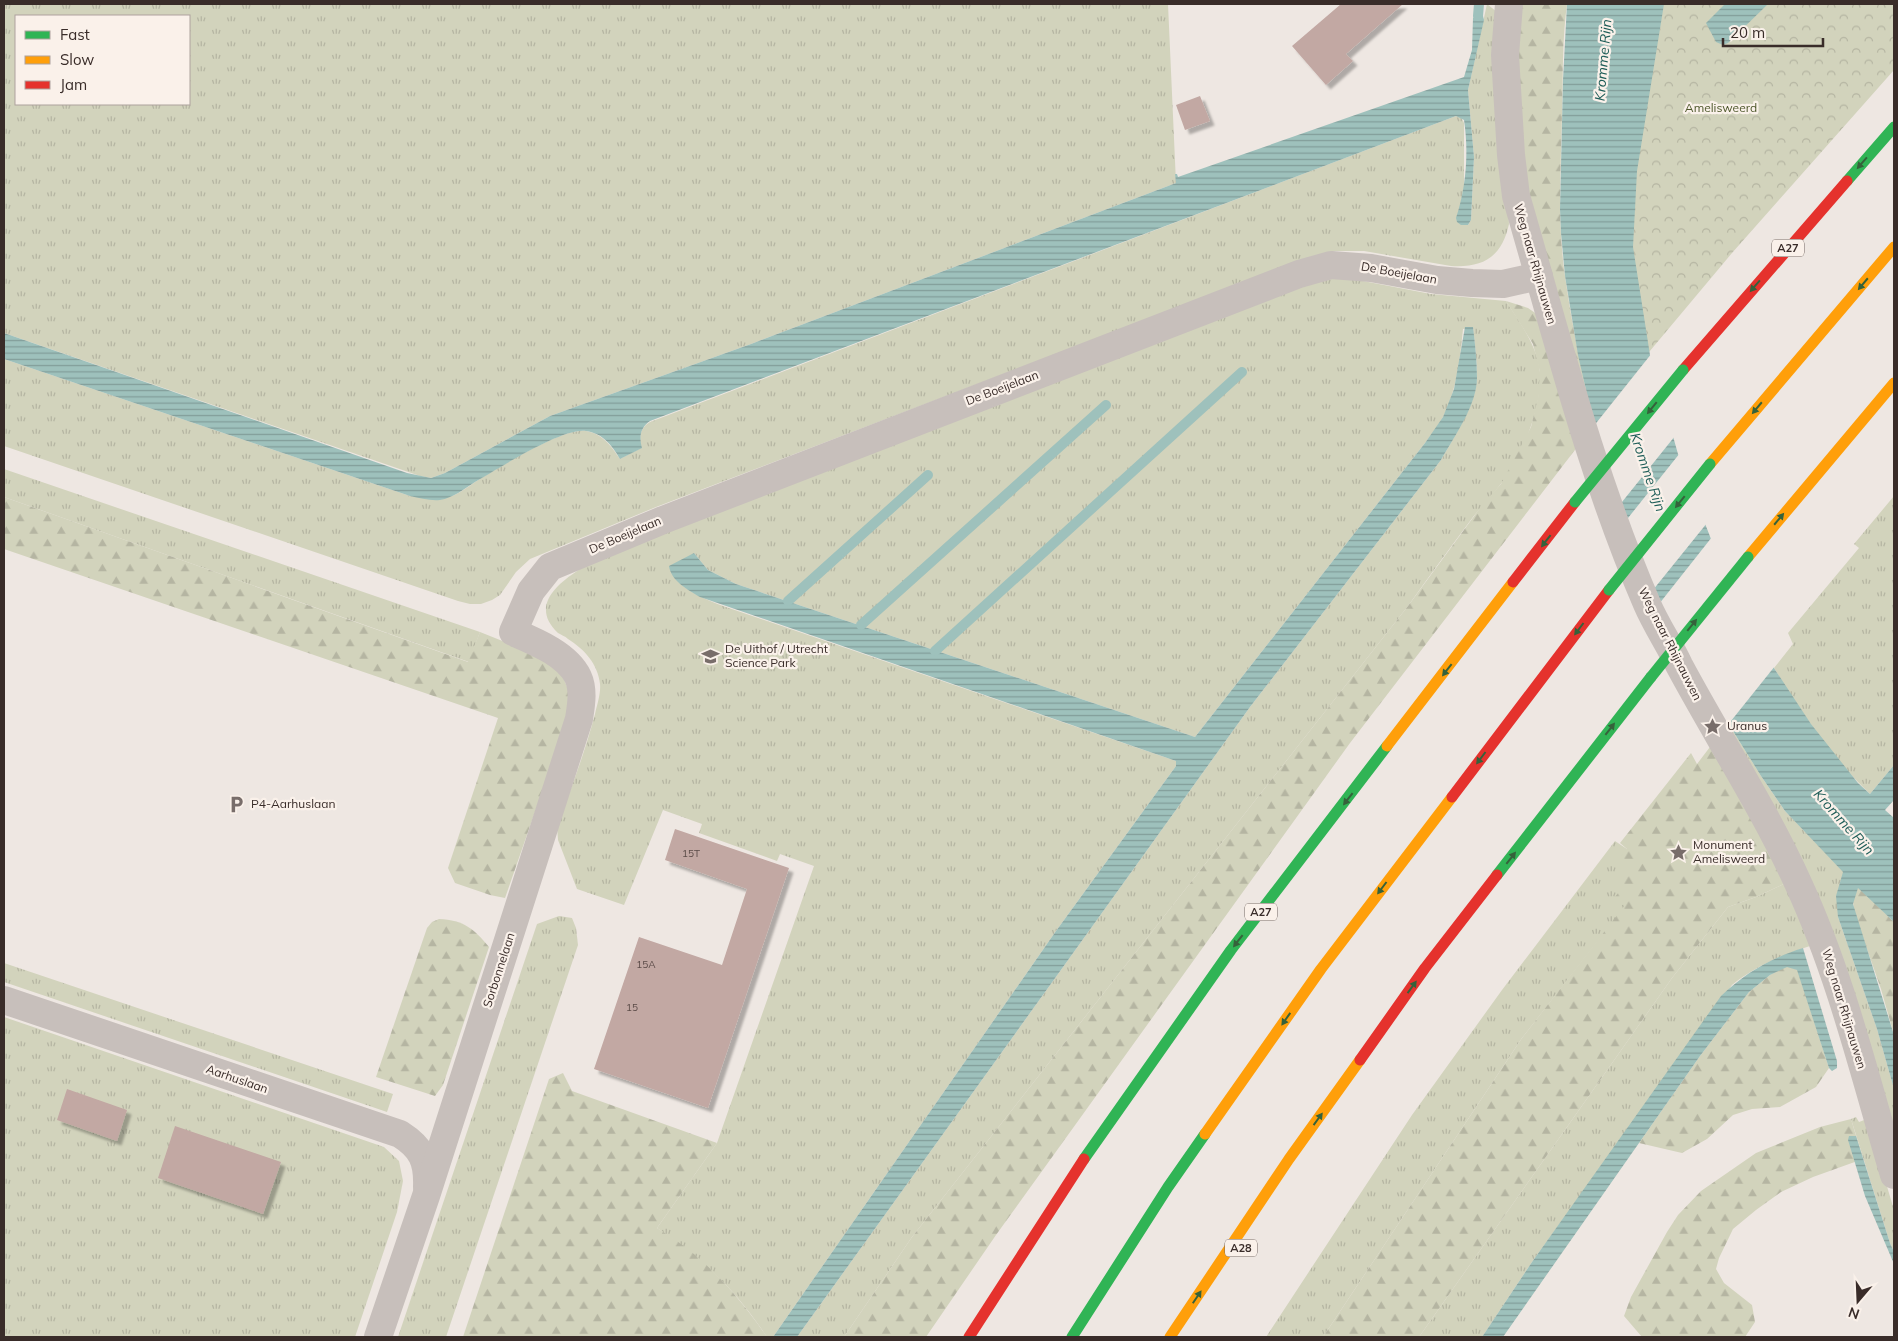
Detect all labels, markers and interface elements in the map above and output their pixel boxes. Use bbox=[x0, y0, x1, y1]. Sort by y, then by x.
legend bbox=[15, 15, 190, 105]
scale bar bbox=[1723, 15, 1823, 47]
water label: Kromme Rijn bbox=[1590, 18, 1616, 102]
text: 20 m bbox=[1730, 23, 1765, 42]
text: Fast bbox=[60, 25, 90, 44]
text: Slow bbox=[60, 50, 94, 69]
text: Jam bbox=[60, 75, 87, 94]
park label: Amelisweerd bbox=[1685, 100, 1757, 115]
one-way arrow bbox=[1856, 157, 1868, 169]
street label: Weg naar Rhijnauwen bbox=[1511, 202, 1560, 326]
road number: A27 bbox=[1772, 240, 1804, 256]
street label: De Boeijelaan bbox=[1360, 258, 1438, 287]
one-way arrow bbox=[1857, 278, 1868, 291]
one-way arrow bbox=[1750, 280, 1761, 293]
street label: De Boeijelaan bbox=[963, 367, 1040, 408]
one-way arrow bbox=[1646, 401, 1657, 414]
one-way arrow bbox=[1752, 401, 1763, 414]
water label: Kromme Rijn bbox=[1626, 430, 1670, 514]
one-way arrow bbox=[1674, 495, 1685, 508]
street label: De Boeijelaan bbox=[587, 513, 663, 556]
one-way arrow bbox=[1773, 514, 1785, 526]
one-way arrow bbox=[1540, 534, 1551, 547]
street label: Weg naar Rhijnauwen bbox=[1635, 585, 1705, 703]
one-way arrow bbox=[1687, 619, 1698, 632]
one-way arrow bbox=[1574, 622, 1584, 636]
place label: De Uithof / Utrecht Science Park bbox=[725, 641, 828, 670]
school or university icon: De Uithof / Utrecht Science Park bbox=[701, 646, 721, 666]
one-way arrow bbox=[1441, 663, 1452, 676]
place icon: Uranus bbox=[1703, 716, 1723, 736]
place label: Uranus bbox=[1727, 718, 1767, 733]
one-way arrow bbox=[1605, 723, 1616, 736]
one-way arrow bbox=[1475, 751, 1486, 764]
water label: Kromme Rijn bbox=[1810, 785, 1878, 859]
one-way arrow bbox=[1342, 792, 1353, 805]
parking icon: P4-Aarhuslaan bbox=[227, 794, 247, 814]
place label: P4-Aarhuslaan bbox=[251, 796, 336, 811]
place label: Monument Amelisweerd bbox=[1693, 837, 1765, 866]
place icon: Monument Amelisweerd bbox=[1669, 842, 1689, 862]
house number: 15T bbox=[682, 847, 700, 860]
one-way arrow bbox=[1505, 852, 1516, 865]
one-way arrow bbox=[1377, 881, 1388, 894]
road number: A27 bbox=[1245, 904, 1277, 920]
street label: Sorbonnelaan bbox=[479, 931, 518, 1009]
one-way arrow bbox=[1233, 934, 1243, 948]
street label: Weg naar Rhijnauwen bbox=[1819, 947, 1870, 1071]
house number: 15A bbox=[636, 958, 656, 971]
one-way arrow bbox=[1407, 980, 1417, 994]
house number: 15 bbox=[626, 1001, 638, 1014]
one-way arrow bbox=[1281, 1012, 1291, 1025]
street label: Aarhuslaan bbox=[204, 1061, 270, 1096]
one-way arrow bbox=[1312, 1113, 1323, 1126]
road number: A28 bbox=[1225, 1240, 1257, 1256]
north arrow bbox=[1833, 1276, 1883, 1326]
one-way arrow bbox=[1192, 1290, 1202, 1303]
text: N bbox=[1846, 1303, 1862, 1324]

